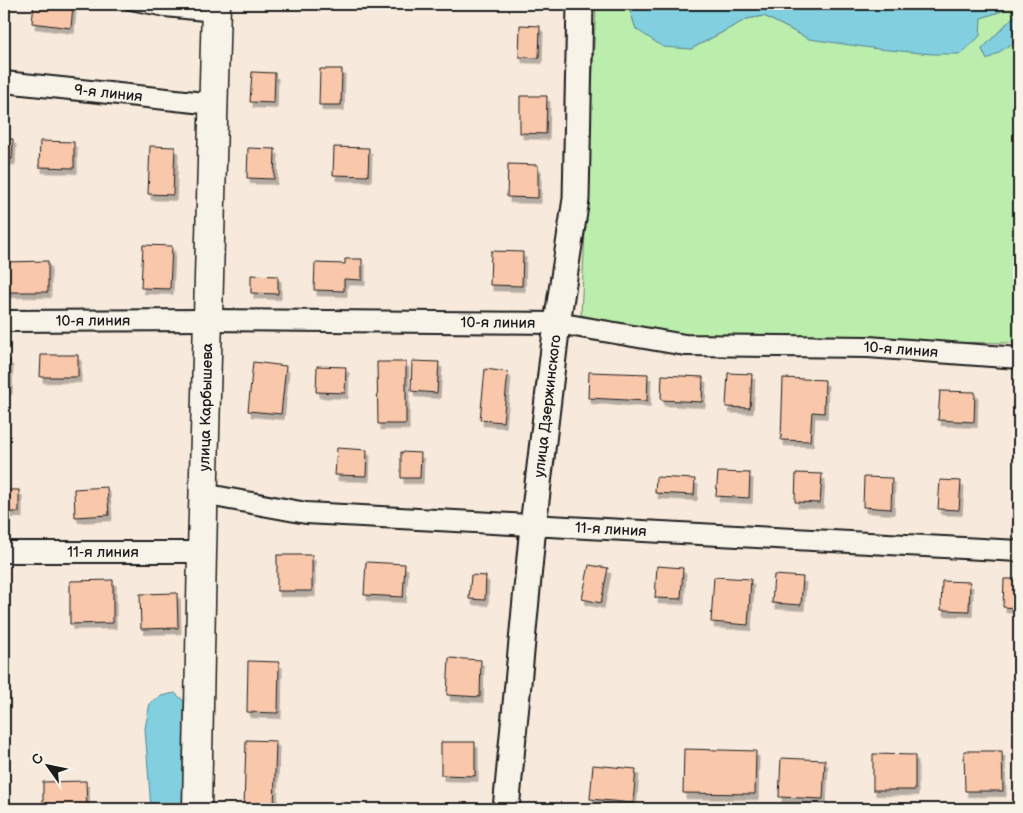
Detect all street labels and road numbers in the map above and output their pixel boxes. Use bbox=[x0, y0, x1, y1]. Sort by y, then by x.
street label: 9-я линия bbox=[73, 80, 144, 106]
street label: 10-я линия bbox=[56, 311, 130, 331]
street label: 10-я линия bbox=[461, 313, 535, 333]
street label: улица Дзержинского bbox=[530, 334, 566, 479]
street label: 10-я линия bbox=[864, 338, 939, 362]
street label: улица Карбышева bbox=[195, 343, 217, 472]
street label: 11-я линия bbox=[575, 518, 647, 541]
street label: 11-я линия bbox=[67, 543, 139, 562]

